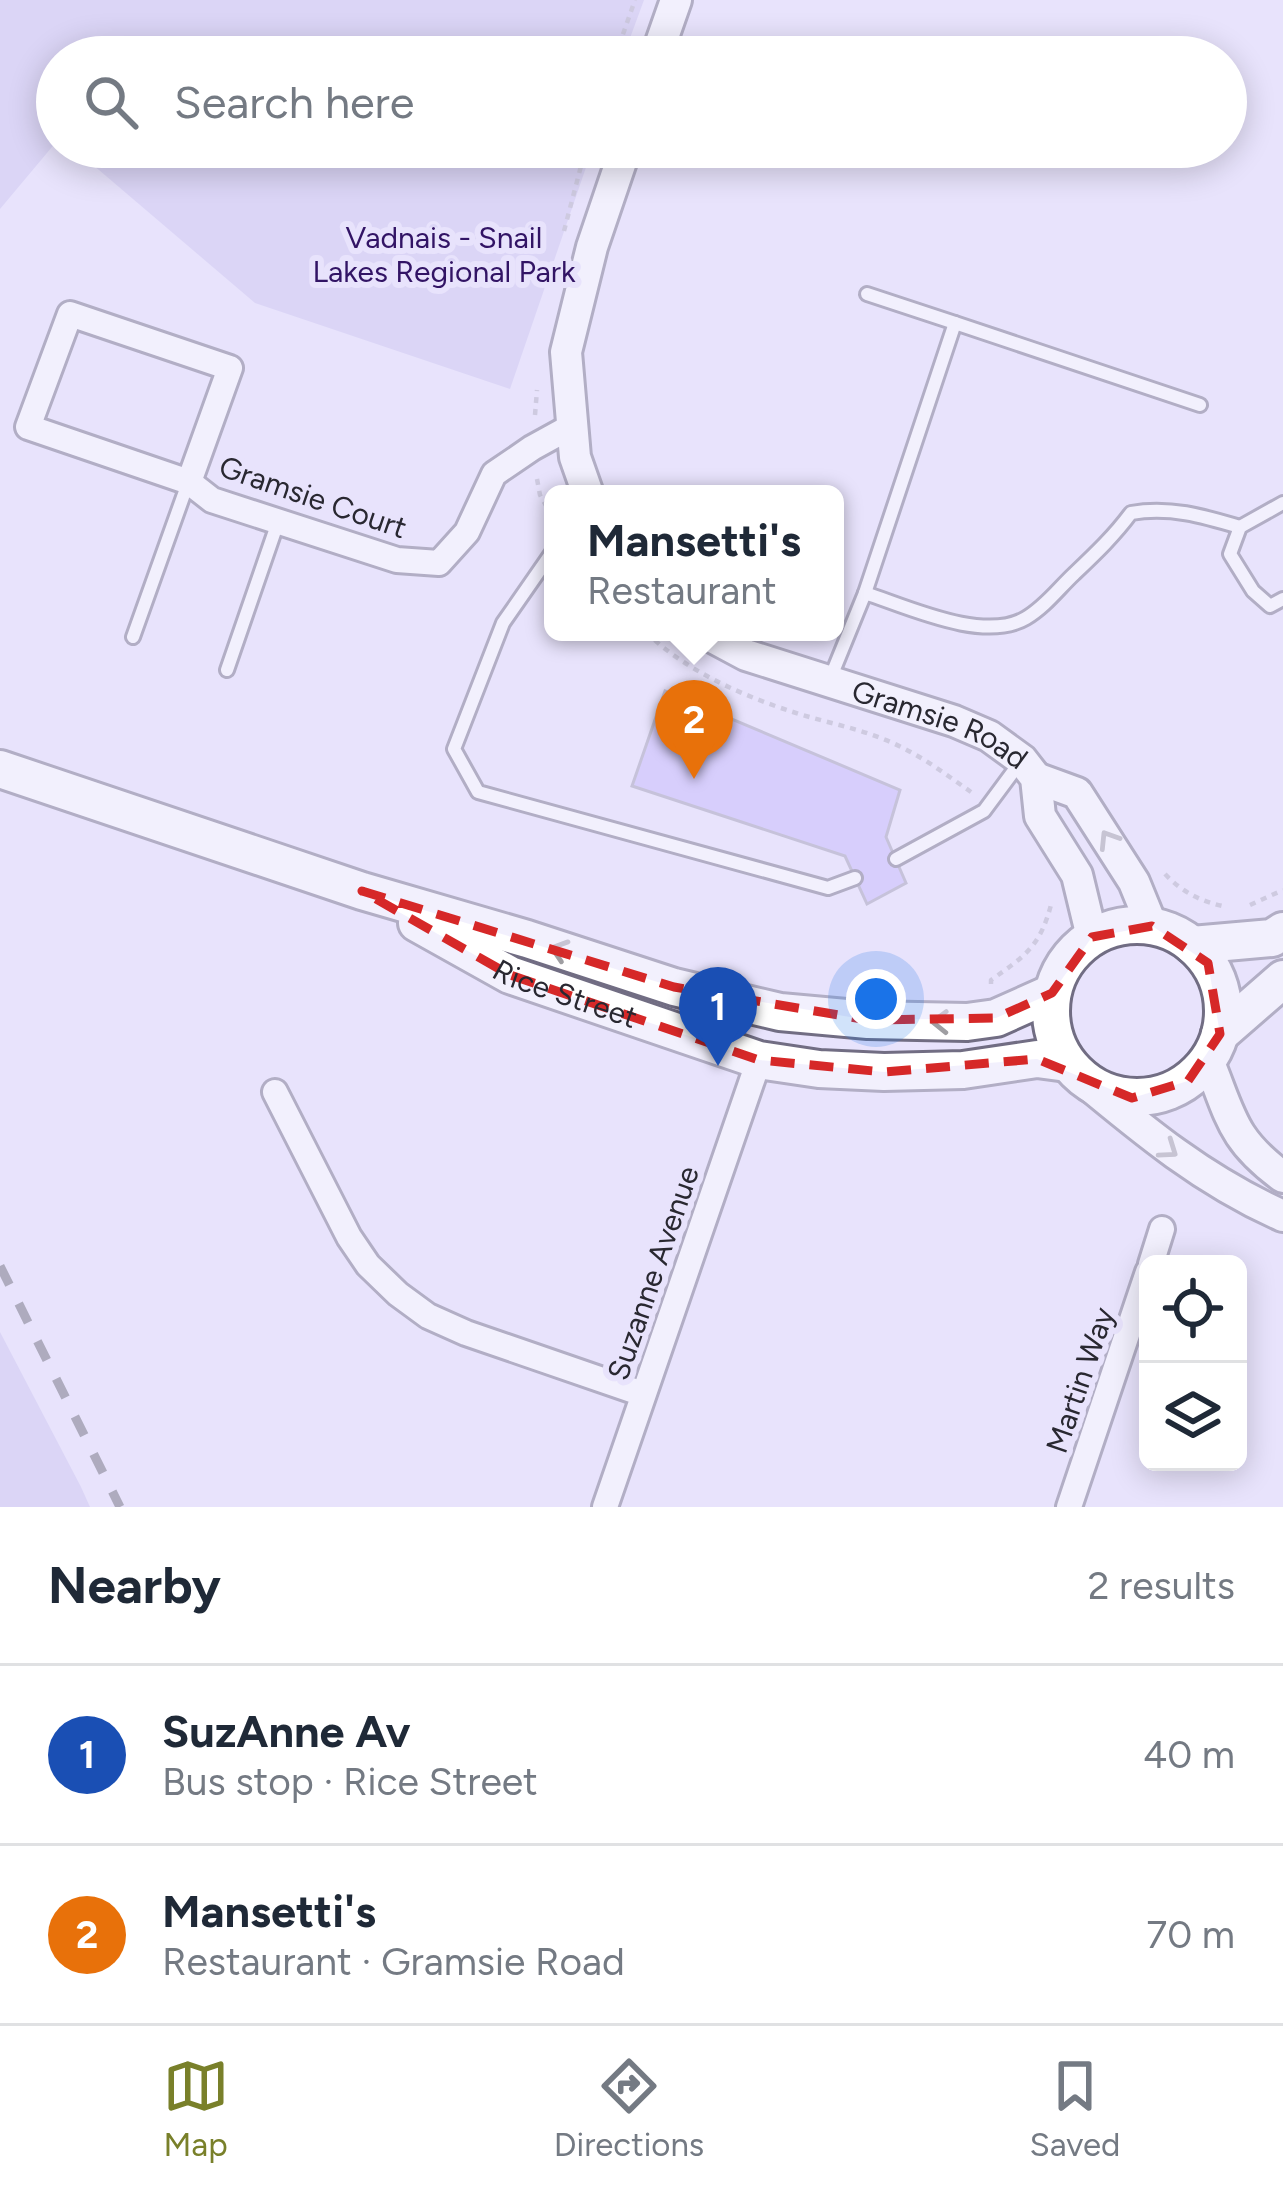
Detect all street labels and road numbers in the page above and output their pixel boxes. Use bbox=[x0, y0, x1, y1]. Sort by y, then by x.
street label: Gramsie Court bbox=[214, 448, 412, 546]
street label: Gramsie Road bbox=[848, 671, 1035, 777]
street label: Rice Street bbox=[487, 951, 642, 1036]
street label: Suzanne Avenue bbox=[599, 1161, 707, 1385]
street label: Martin Way bbox=[1038, 1302, 1122, 1458]

